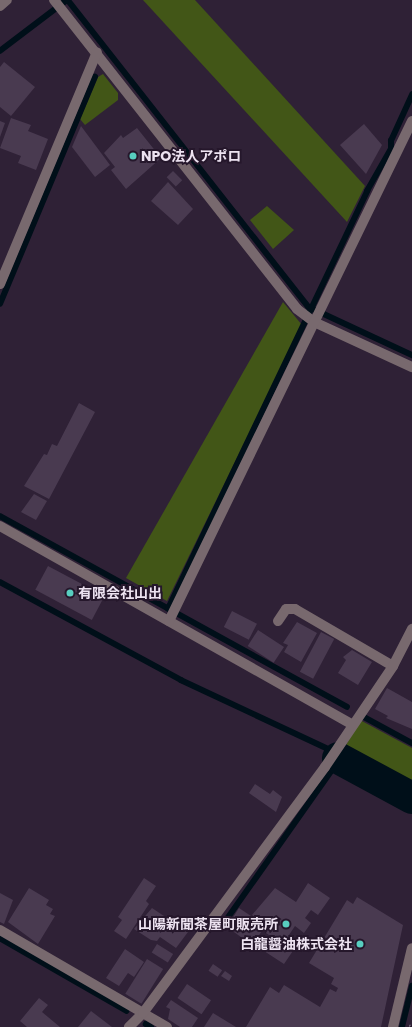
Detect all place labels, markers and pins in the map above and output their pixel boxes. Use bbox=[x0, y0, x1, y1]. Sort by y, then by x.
place label: NPO法人アポロ bbox=[141, 148, 241, 164]
marker: NPO法人アポロ bbox=[128, 151, 138, 161]
place label: 有限会社山出 bbox=[78, 585, 162, 601]
marker: 有限会社山出 bbox=[65, 588, 75, 598]
place label: 山陽新聞茶屋町販売所 bbox=[138, 916, 278, 932]
marker: 山陽新聞茶屋町販売所 bbox=[281, 919, 291, 929]
place label: 白龍醤油株式会社 bbox=[240, 936, 352, 952]
marker: 白龍醤油株式会社 bbox=[355, 939, 365, 949]

